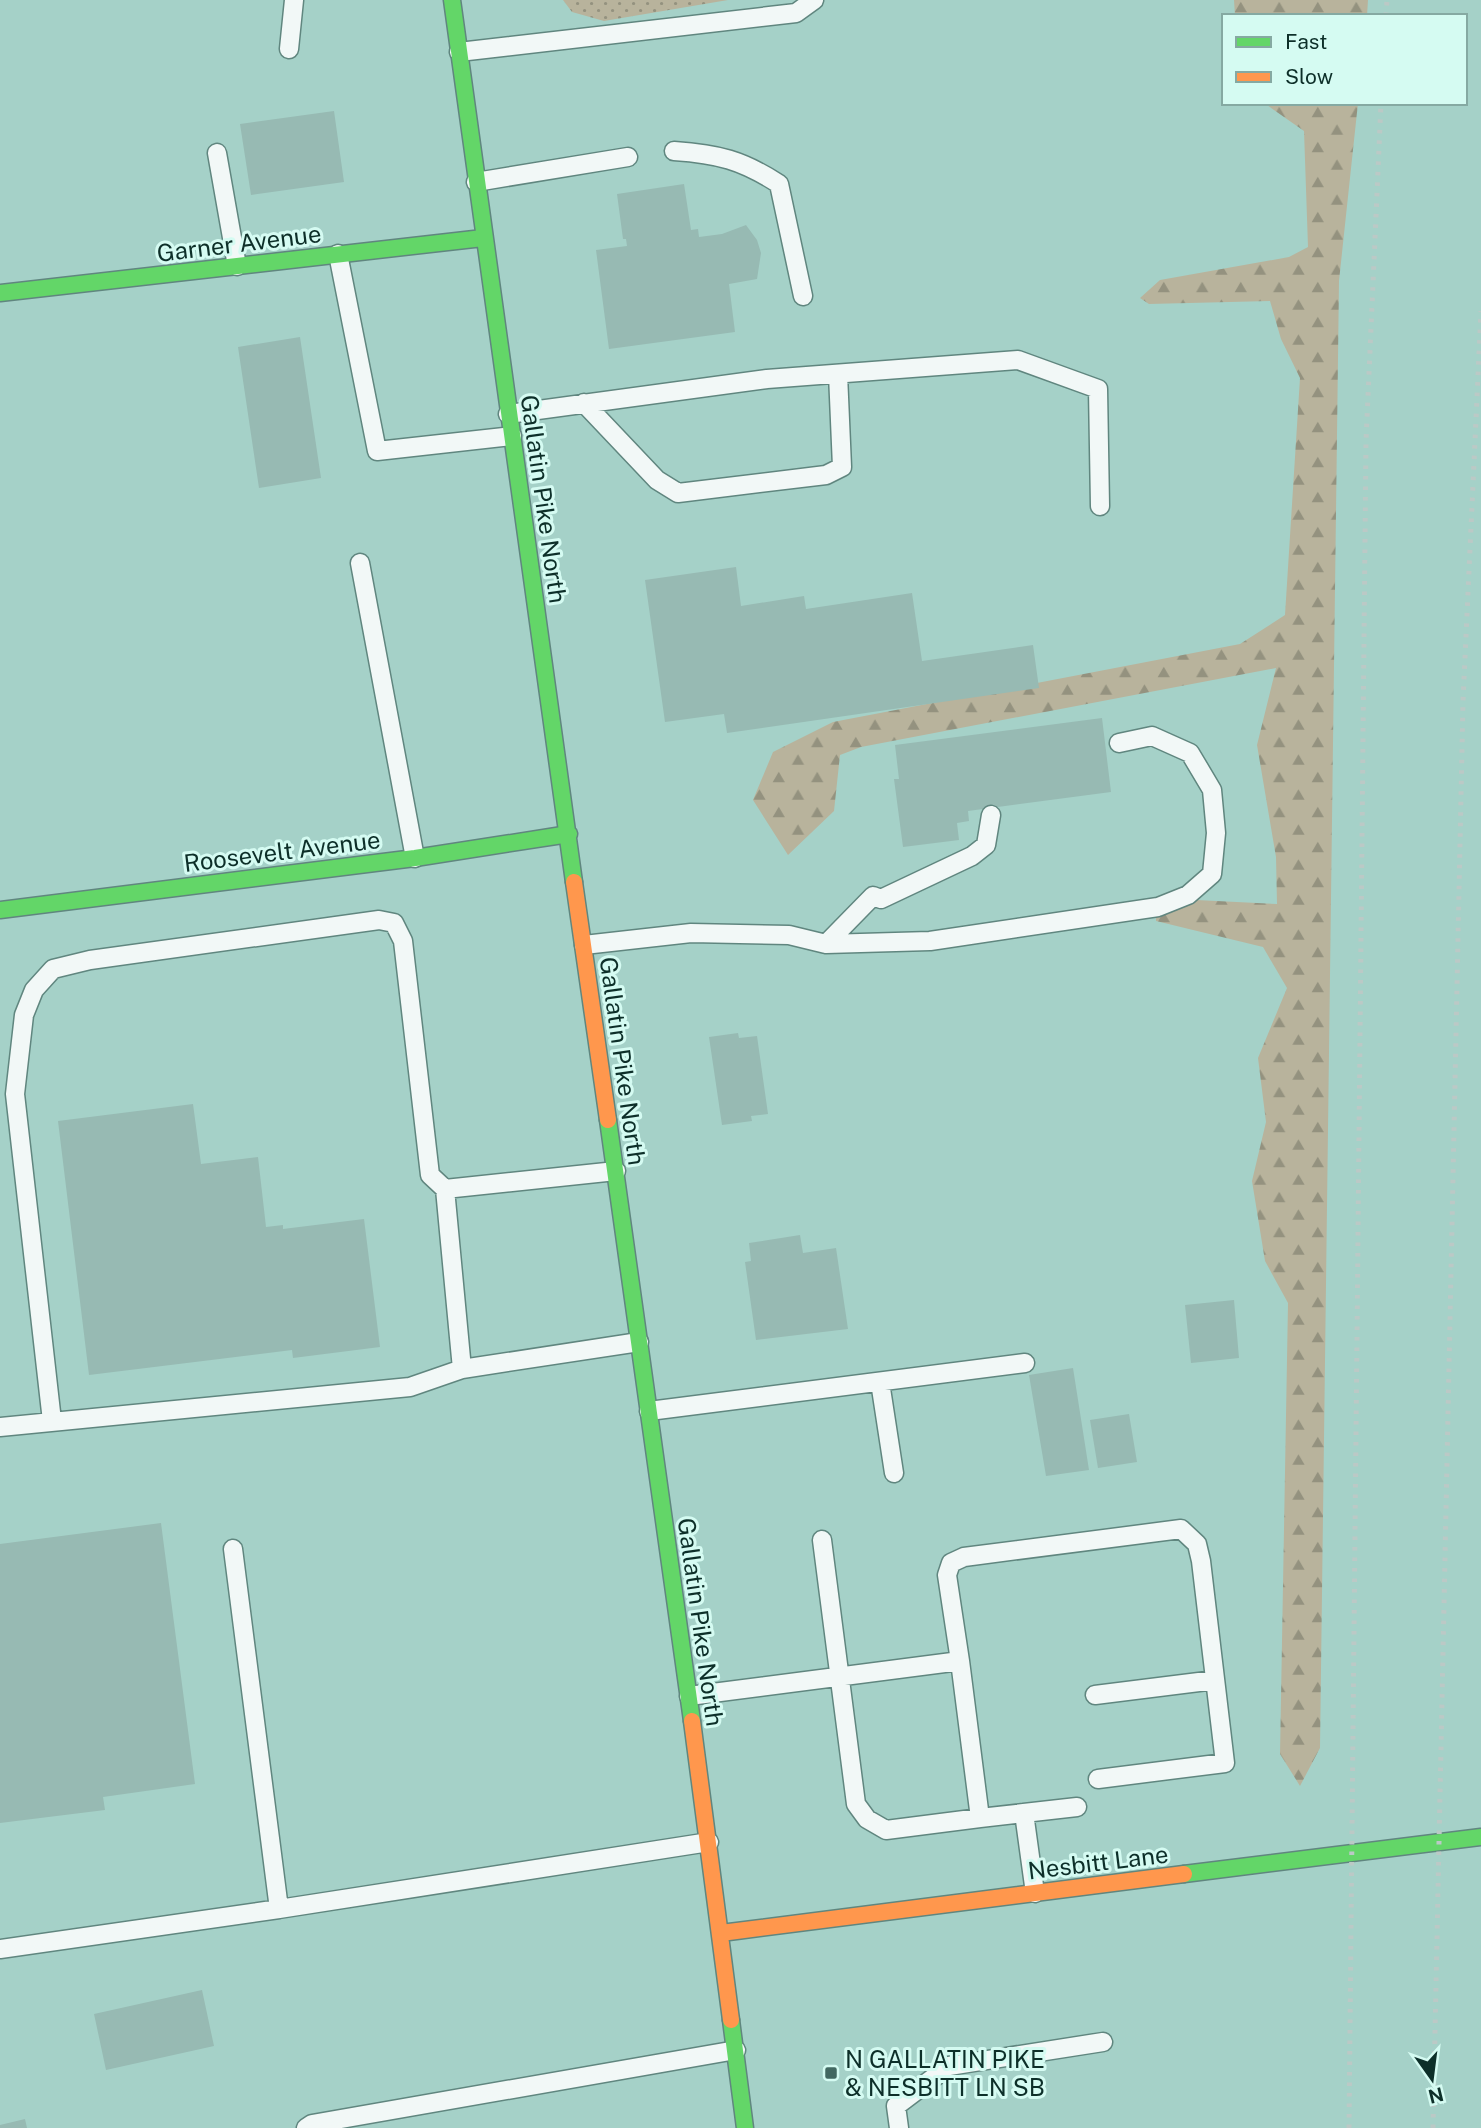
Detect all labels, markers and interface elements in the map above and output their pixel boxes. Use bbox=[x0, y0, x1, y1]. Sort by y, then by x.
legend bbox=[1222, 14, 1467, 105]
text: Fast bbox=[1285, 29, 1327, 54]
text: Slow bbox=[1285, 64, 1333, 89]
street label: Garner Avenue bbox=[155, 219, 323, 267]
street label: Gallatin Pike North bbox=[516, 393, 572, 605]
street label: Roosevelt Avenue bbox=[182, 825, 382, 877]
street label: Gallatin Pike North bbox=[595, 955, 651, 1167]
street label: Gallatin Pike North bbox=[673, 1516, 729, 1728]
street label: Nesbitt Lane bbox=[1026, 1839, 1170, 1885]
north arrow bbox=[1397, 2044, 1467, 2114]
place label: N GALLATIN PIKE & NESBITT LN SB bbox=[845, 2045, 1045, 2101]
marker: N GALLATIN PIKE & NESBITT LN SB bbox=[823, 2065, 839, 2081]
text: N bbox=[1426, 2083, 1446, 2108]

